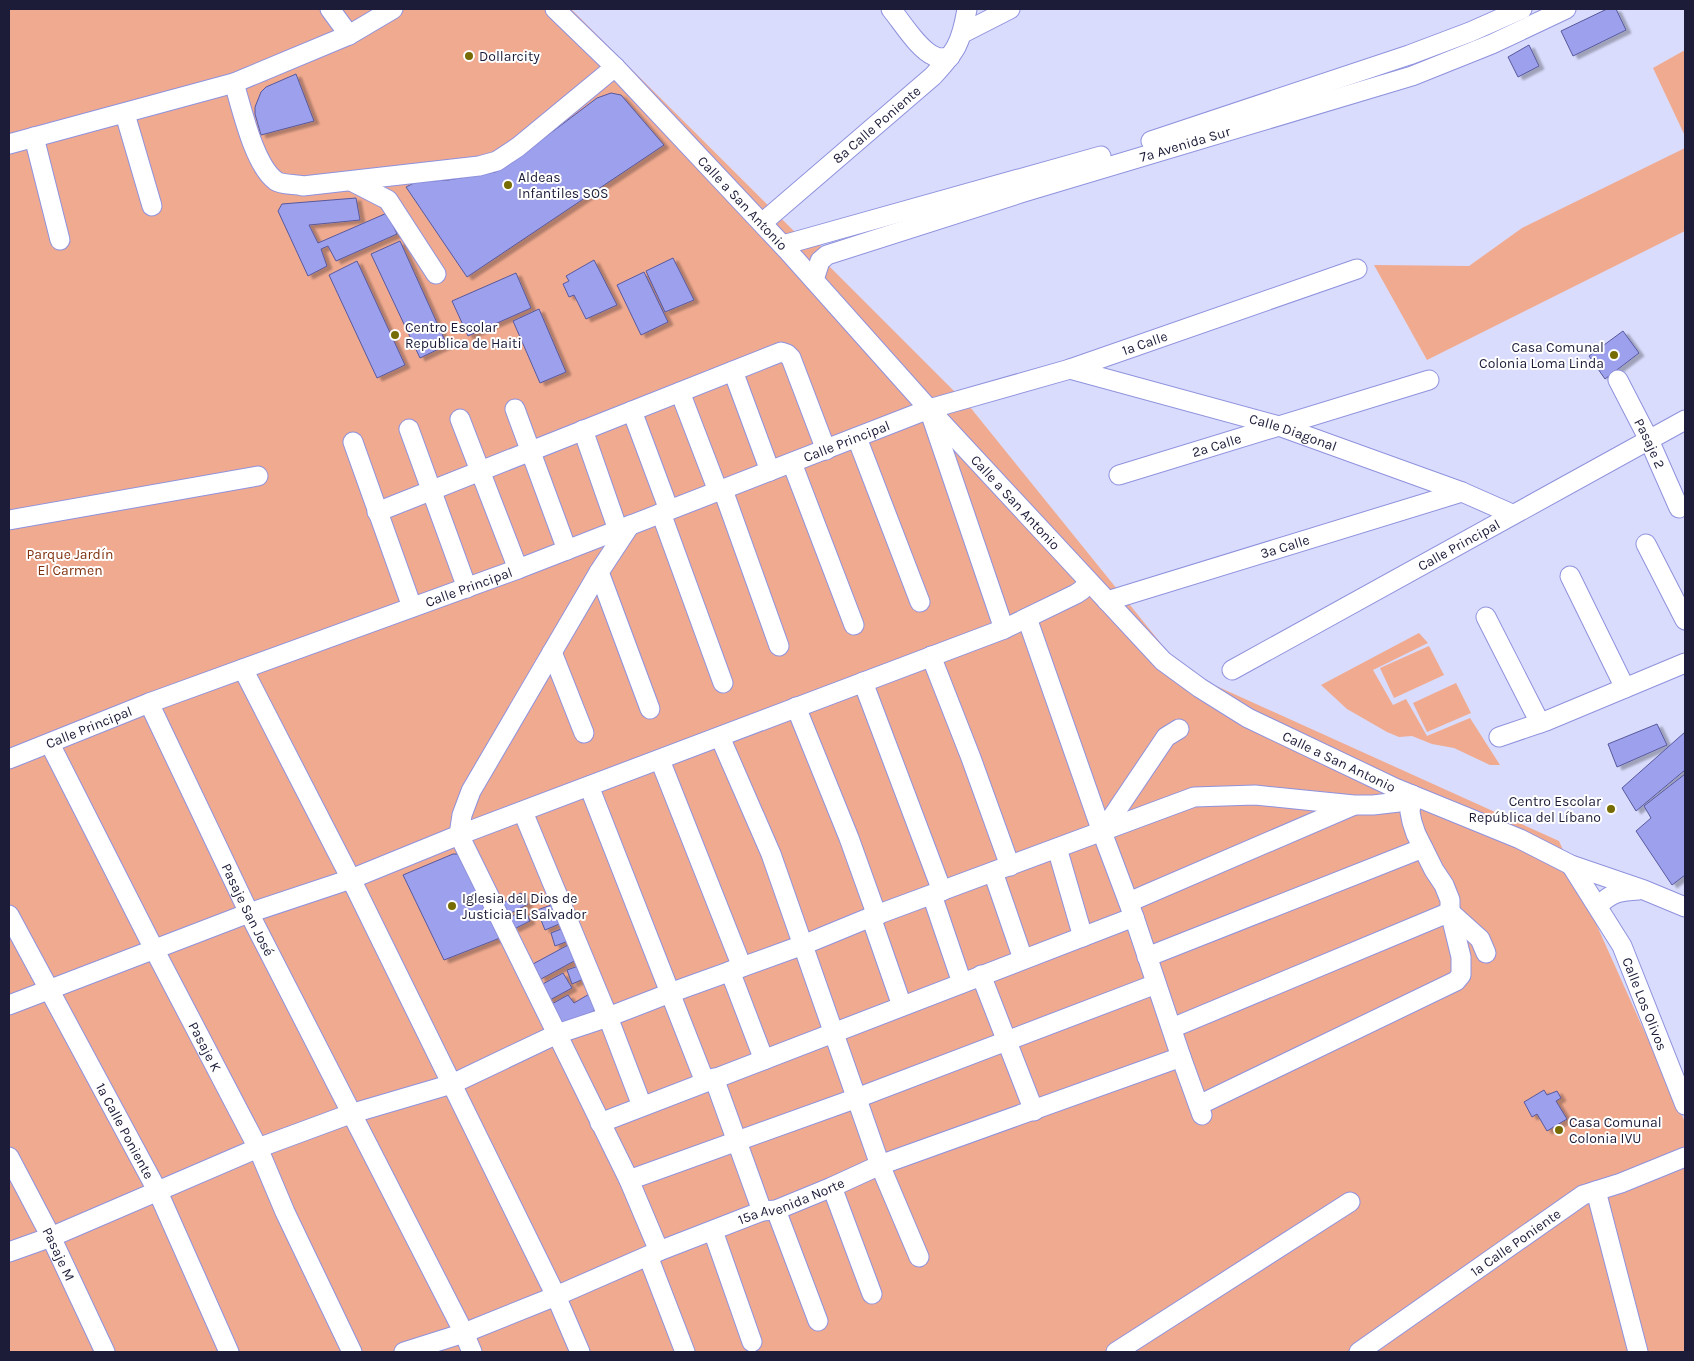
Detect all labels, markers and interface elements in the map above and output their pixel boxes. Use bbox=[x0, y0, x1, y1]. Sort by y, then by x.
place label: Dollarcity bbox=[479, 48, 540, 65]
marker: Dollarcity bbox=[463, 50, 475, 62]
street label: 8a Calle Poniente bbox=[829, 82, 924, 167]
street label: 7a Avenida Sur bbox=[1138, 123, 1233, 166]
street label: Calle a San Antonio bbox=[694, 152, 791, 254]
place label: Aldeas Infantiles SOS bbox=[518, 169, 609, 202]
marker: Aldeas Infantiles SOS bbox=[502, 179, 514, 191]
place label: Centro Escolar Republica de Haiti bbox=[405, 319, 522, 352]
street label: 1a Calle bbox=[1120, 328, 1170, 359]
marker: Centro Escolar Republica de Haiti bbox=[389, 329, 401, 341]
place label: Casa Comunal Colonia Loma Linda bbox=[1479, 339, 1604, 372]
marker: Casa Comunal Colonia Loma Linda bbox=[1608, 349, 1620, 361]
street label: Calle Diagonal bbox=[1247, 410, 1339, 455]
street label: Pasaje 2 bbox=[1630, 416, 1669, 471]
street label: Calle Principal bbox=[801, 417, 892, 466]
street label: 2a Calle bbox=[1190, 430, 1243, 461]
street label: Calle a San Antonio bbox=[967, 452, 1063, 554]
street label: Calle Principal bbox=[1415, 516, 1503, 575]
street label: 3a Calle bbox=[1258, 531, 1312, 562]
park label: Parque Jardín El Carmen bbox=[26, 546, 114, 579]
street label: Calle Principal bbox=[423, 564, 515, 611]
street label: Calle Principal bbox=[43, 703, 135, 752]
street label: Calle a San Antonio bbox=[1280, 728, 1398, 796]
place label: Centro Escolar República del Líbano bbox=[1468, 793, 1602, 826]
marker: Centro Escolar República del Líbano bbox=[1605, 803, 1617, 815]
street label: Pasaje San José bbox=[218, 861, 278, 959]
place label: Iglesia del Dios de Justicia El Salvador bbox=[462, 890, 587, 923]
marker: Iglesia del Dios de Justicia El Salvador bbox=[446, 900, 458, 912]
street label: Calle Los Olivos bbox=[1618, 955, 1671, 1053]
street label: Pasaje K bbox=[185, 1019, 225, 1075]
street label: 1a Calle Poniente bbox=[92, 1080, 157, 1182]
place label: Casa Comunal Colonia IVU bbox=[1569, 1114, 1662, 1147]
marker: Casa Comunal Colonia IVU bbox=[1553, 1124, 1565, 1136]
street label: 15a Avenida Norte bbox=[736, 1174, 847, 1228]
street label: 1a Calle Poniente bbox=[1467, 1205, 1564, 1280]
street label: Pasaje M bbox=[38, 1224, 78, 1284]

